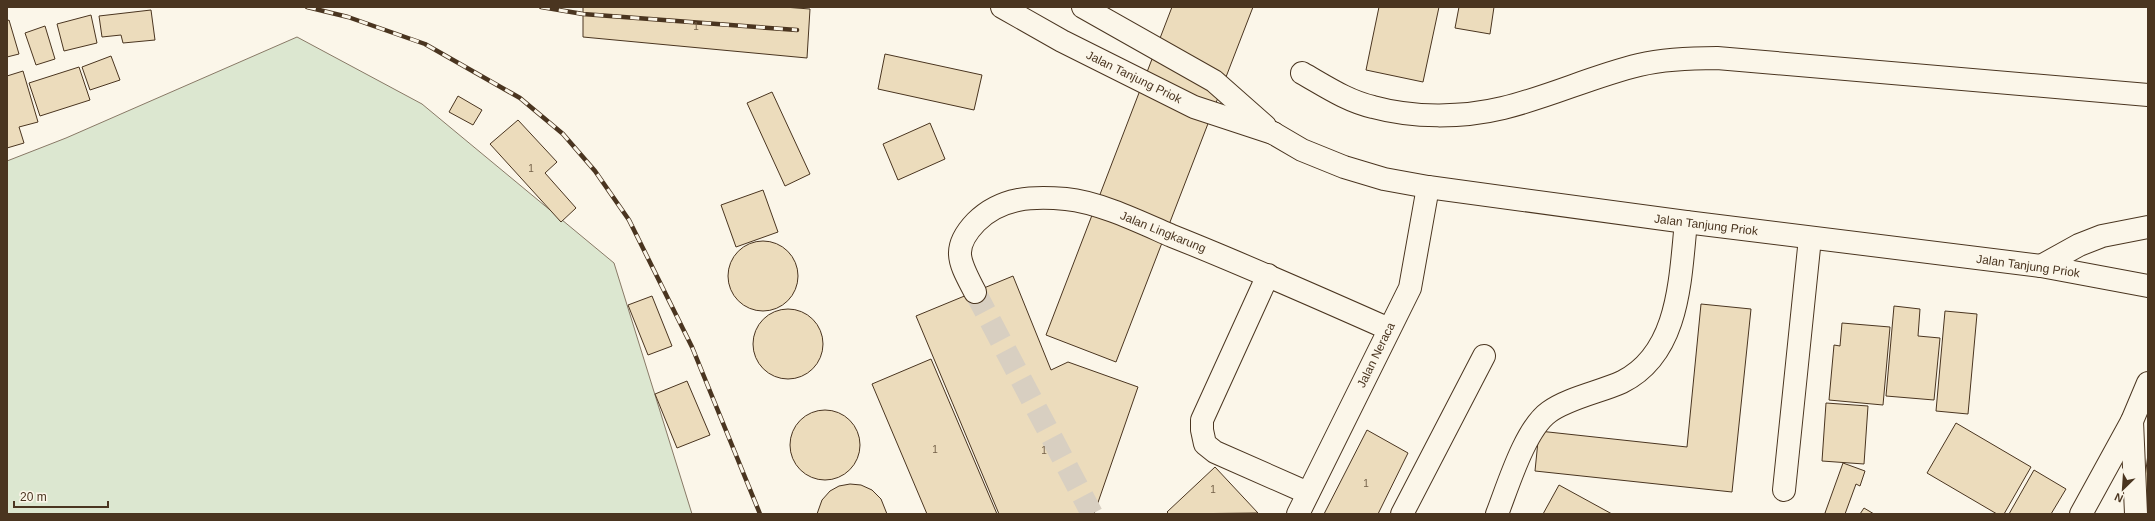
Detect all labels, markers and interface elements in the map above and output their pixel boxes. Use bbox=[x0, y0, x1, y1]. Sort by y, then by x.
house number: 1 bbox=[693, 21, 699, 32]
street label: Jalan Tanjung Priok bbox=[1084, 48, 1185, 107]
house number: 1 bbox=[528, 163, 534, 174]
street label: Jalan Lingkarung bbox=[1118, 208, 1208, 256]
street label: Jalan Tanjung Priok bbox=[1653, 212, 1760, 238]
street label: Jalan Tanjung Priok bbox=[1975, 252, 2082, 280]
street label: Jalan Neraca bbox=[1354, 320, 1398, 390]
house number: 1 bbox=[932, 444, 938, 455]
house number: 1 bbox=[1041, 445, 1047, 456]
north arrow bbox=[2103, 469, 2143, 509]
house number: 1 bbox=[1363, 478, 1369, 489]
scale bar bbox=[14, 483, 108, 509]
house number: 1 bbox=[1210, 484, 1216, 495]
text: 20 m bbox=[20, 490, 47, 504]
text: N bbox=[2113, 491, 2125, 505]

